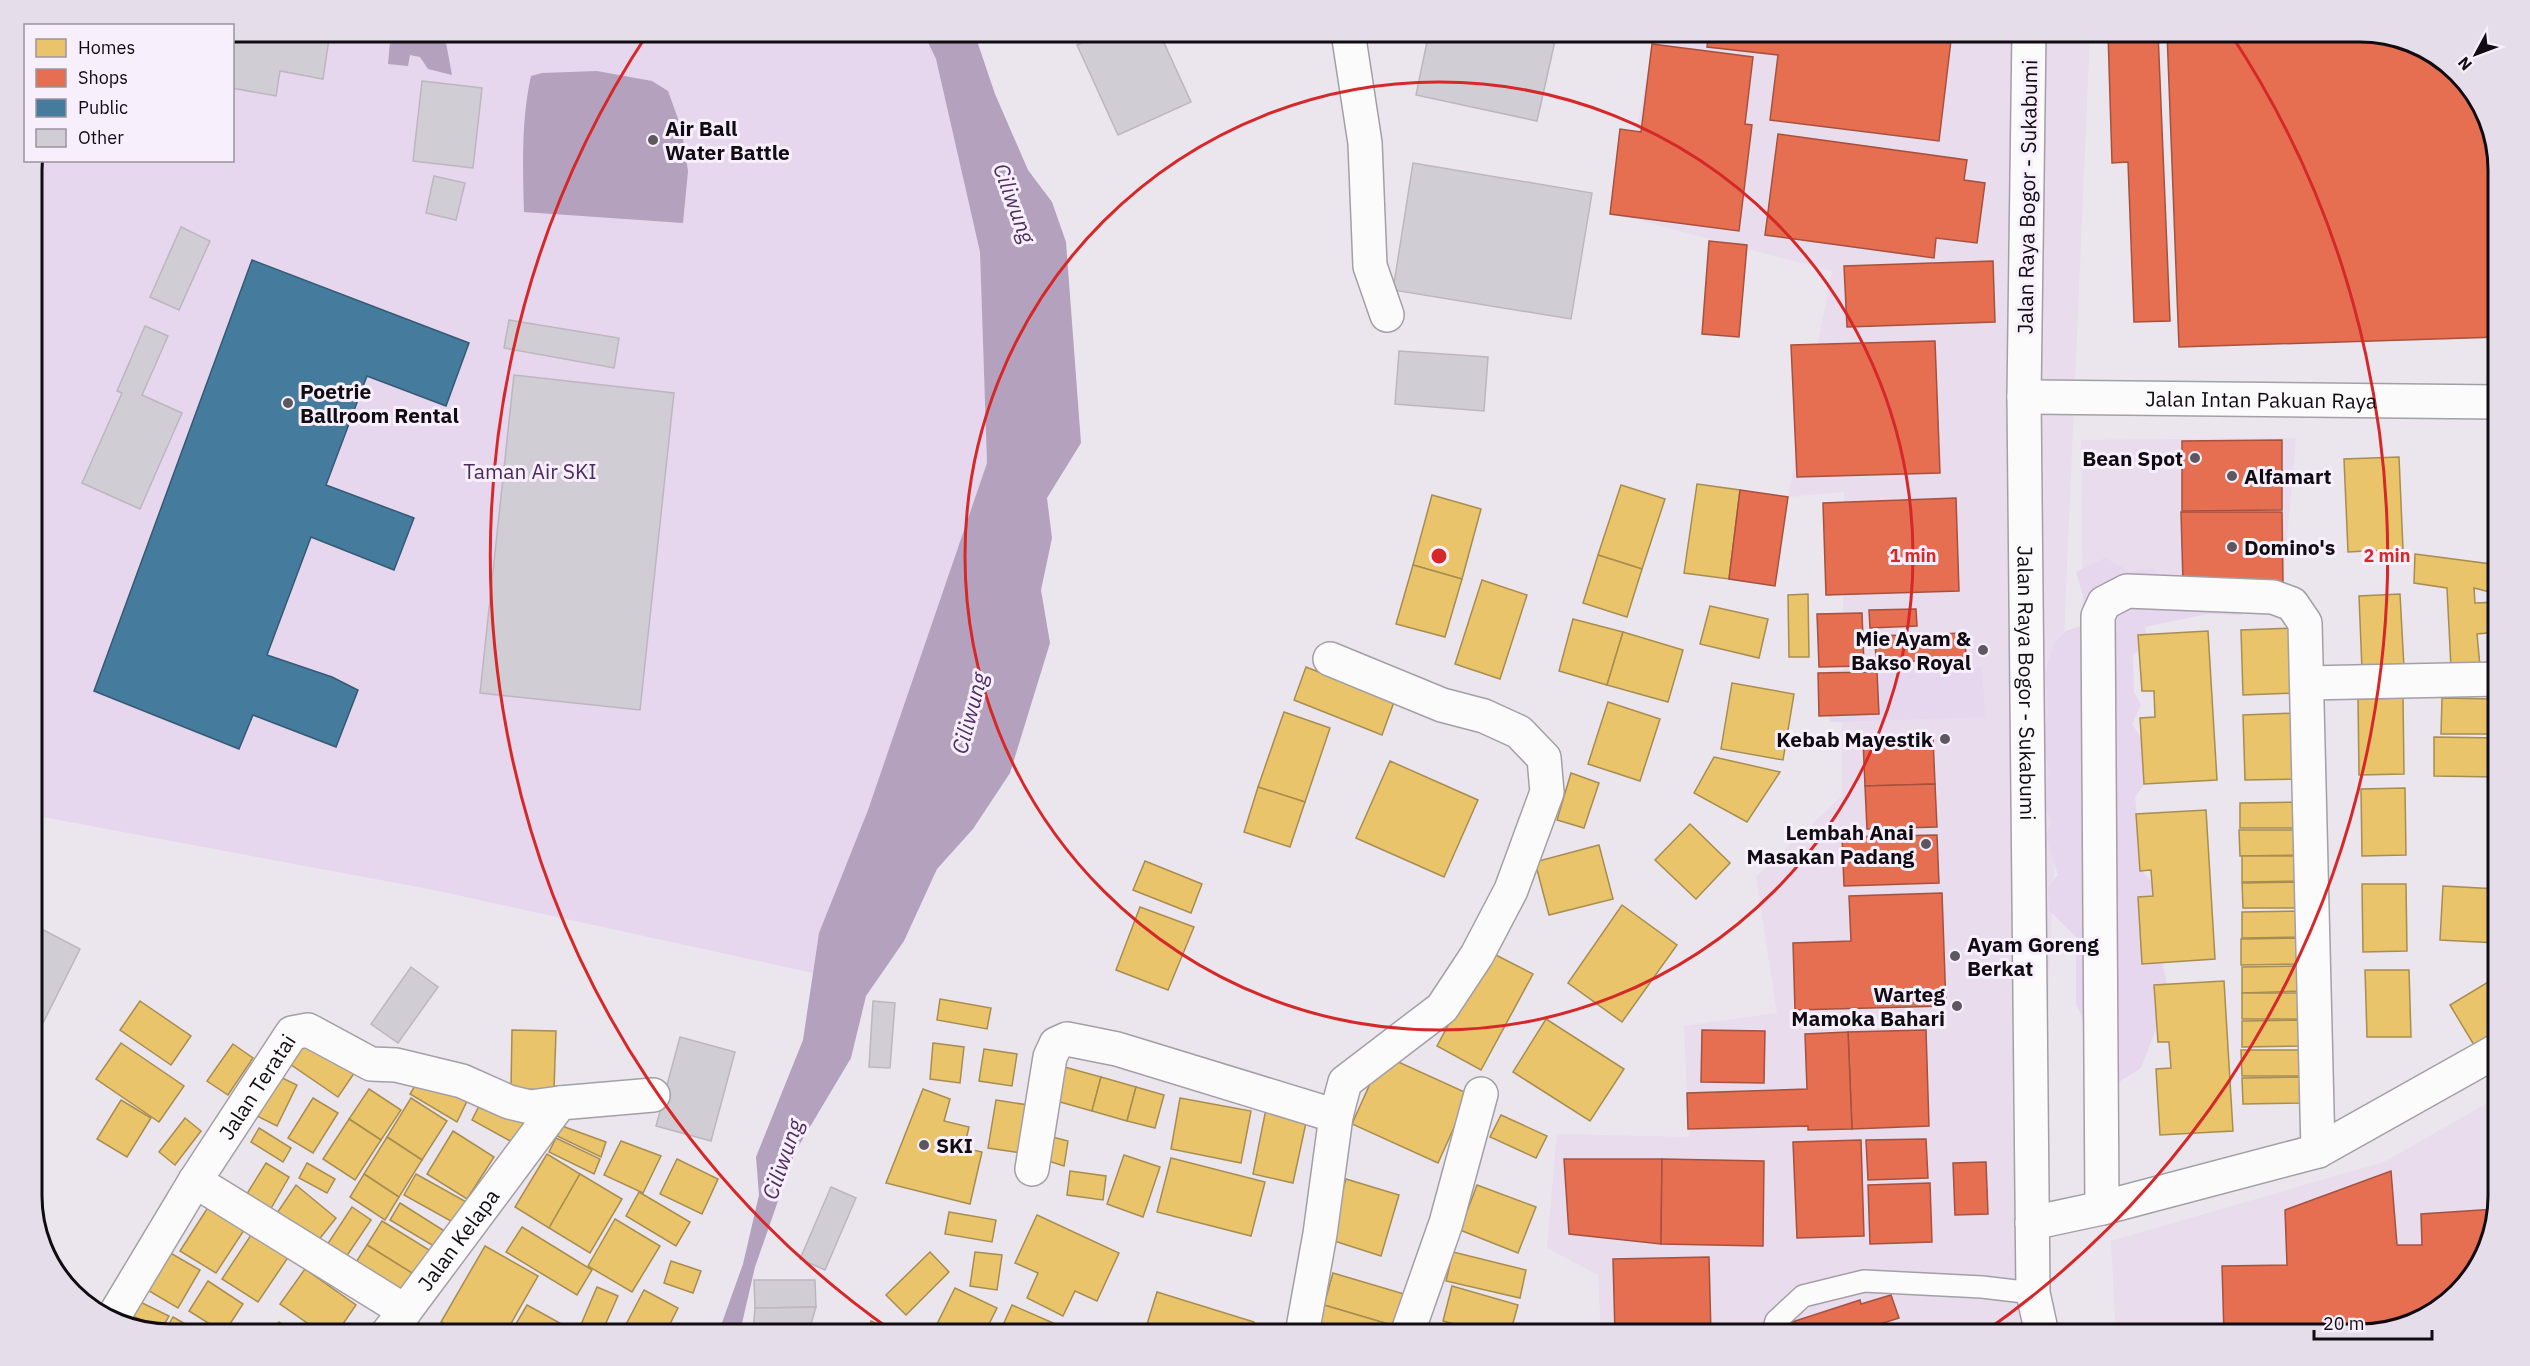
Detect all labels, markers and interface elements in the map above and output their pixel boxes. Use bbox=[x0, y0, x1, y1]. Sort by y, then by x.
legend bbox=[24, 24, 234, 162]
north arrow bbox=[2446, 24, 2506, 84]
text: Homes bbox=[78, 36, 135, 59]
text: N bbox=[2453, 53, 2476, 75]
street label: Jalan Raya Bogor - Sukabumi bbox=[2011, 59, 2043, 335]
text: Shops bbox=[78, 66, 128, 89]
text: Public bbox=[78, 96, 128, 119]
place label: Air Ball Water Battle bbox=[665, 114, 790, 166]
text: Other bbox=[78, 126, 124, 149]
marker: Air Ball Water Battle bbox=[646, 133, 660, 147]
water label: Ciliwung bbox=[987, 159, 1043, 248]
place label: Poetrie Ballroom Rental bbox=[300, 377, 459, 429]
street label: Jalan Intan Pakuan Raya bbox=[2145, 384, 2377, 415]
marker: Poetrie Ballroom Rental bbox=[281, 396, 295, 410]
place label: Bean Spot bbox=[2082, 444, 2183, 472]
marker: Bean Spot bbox=[2188, 451, 2202, 465]
park label: Taman Air SKI bbox=[463, 457, 597, 485]
place label: Alfamart bbox=[2244, 462, 2332, 490]
marker: Alfamart bbox=[2225, 469, 2239, 483]
place label: Domino's bbox=[2244, 533, 2335, 561]
marker: Domino's bbox=[2225, 540, 2239, 554]
text: 1 min bbox=[1889, 544, 1937, 567]
text: 2 min bbox=[2363, 544, 2411, 567]
street label: Jalan Raya Bogor - Sukabumi bbox=[2011, 545, 2042, 820]
centre of rings bbox=[1429, 546, 1449, 566]
place label: Mie Ayam & Bakso Royal bbox=[1851, 624, 1972, 676]
marker: Mie Ayam & Bakso Royal bbox=[1976, 643, 1990, 657]
water label: Ciliwung bbox=[944, 668, 994, 757]
place label: Kebab Mayestik bbox=[1776, 725, 1934, 753]
marker: Kebab Mayestik bbox=[1938, 732, 1952, 746]
place label: Lembah Anai Masakan Padang bbox=[1747, 818, 1914, 870]
marker: Lembah Anai Masakan Padang bbox=[1919, 837, 1933, 851]
place label: Ayam Goreng Berkat bbox=[1967, 930, 2099, 982]
marker: Ayam Goreng Berkat bbox=[1948, 949, 1962, 963]
place label: Warteg Mamoka Bahari bbox=[1791, 980, 1945, 1032]
marker: Warteg Mamoka Bahari bbox=[1950, 999, 1964, 1013]
street label: Jalan Teratai bbox=[212, 1029, 302, 1145]
water label: Ciliwung bbox=[755, 1114, 809, 1203]
place label: SKI bbox=[936, 1131, 973, 1159]
marker: SKI bbox=[917, 1138, 931, 1152]
street label: Jalan Kelapa bbox=[411, 1183, 505, 1296]
scale bar bbox=[2314, 1303, 2432, 1341]
text: 20 m bbox=[2323, 1312, 2365, 1335]

